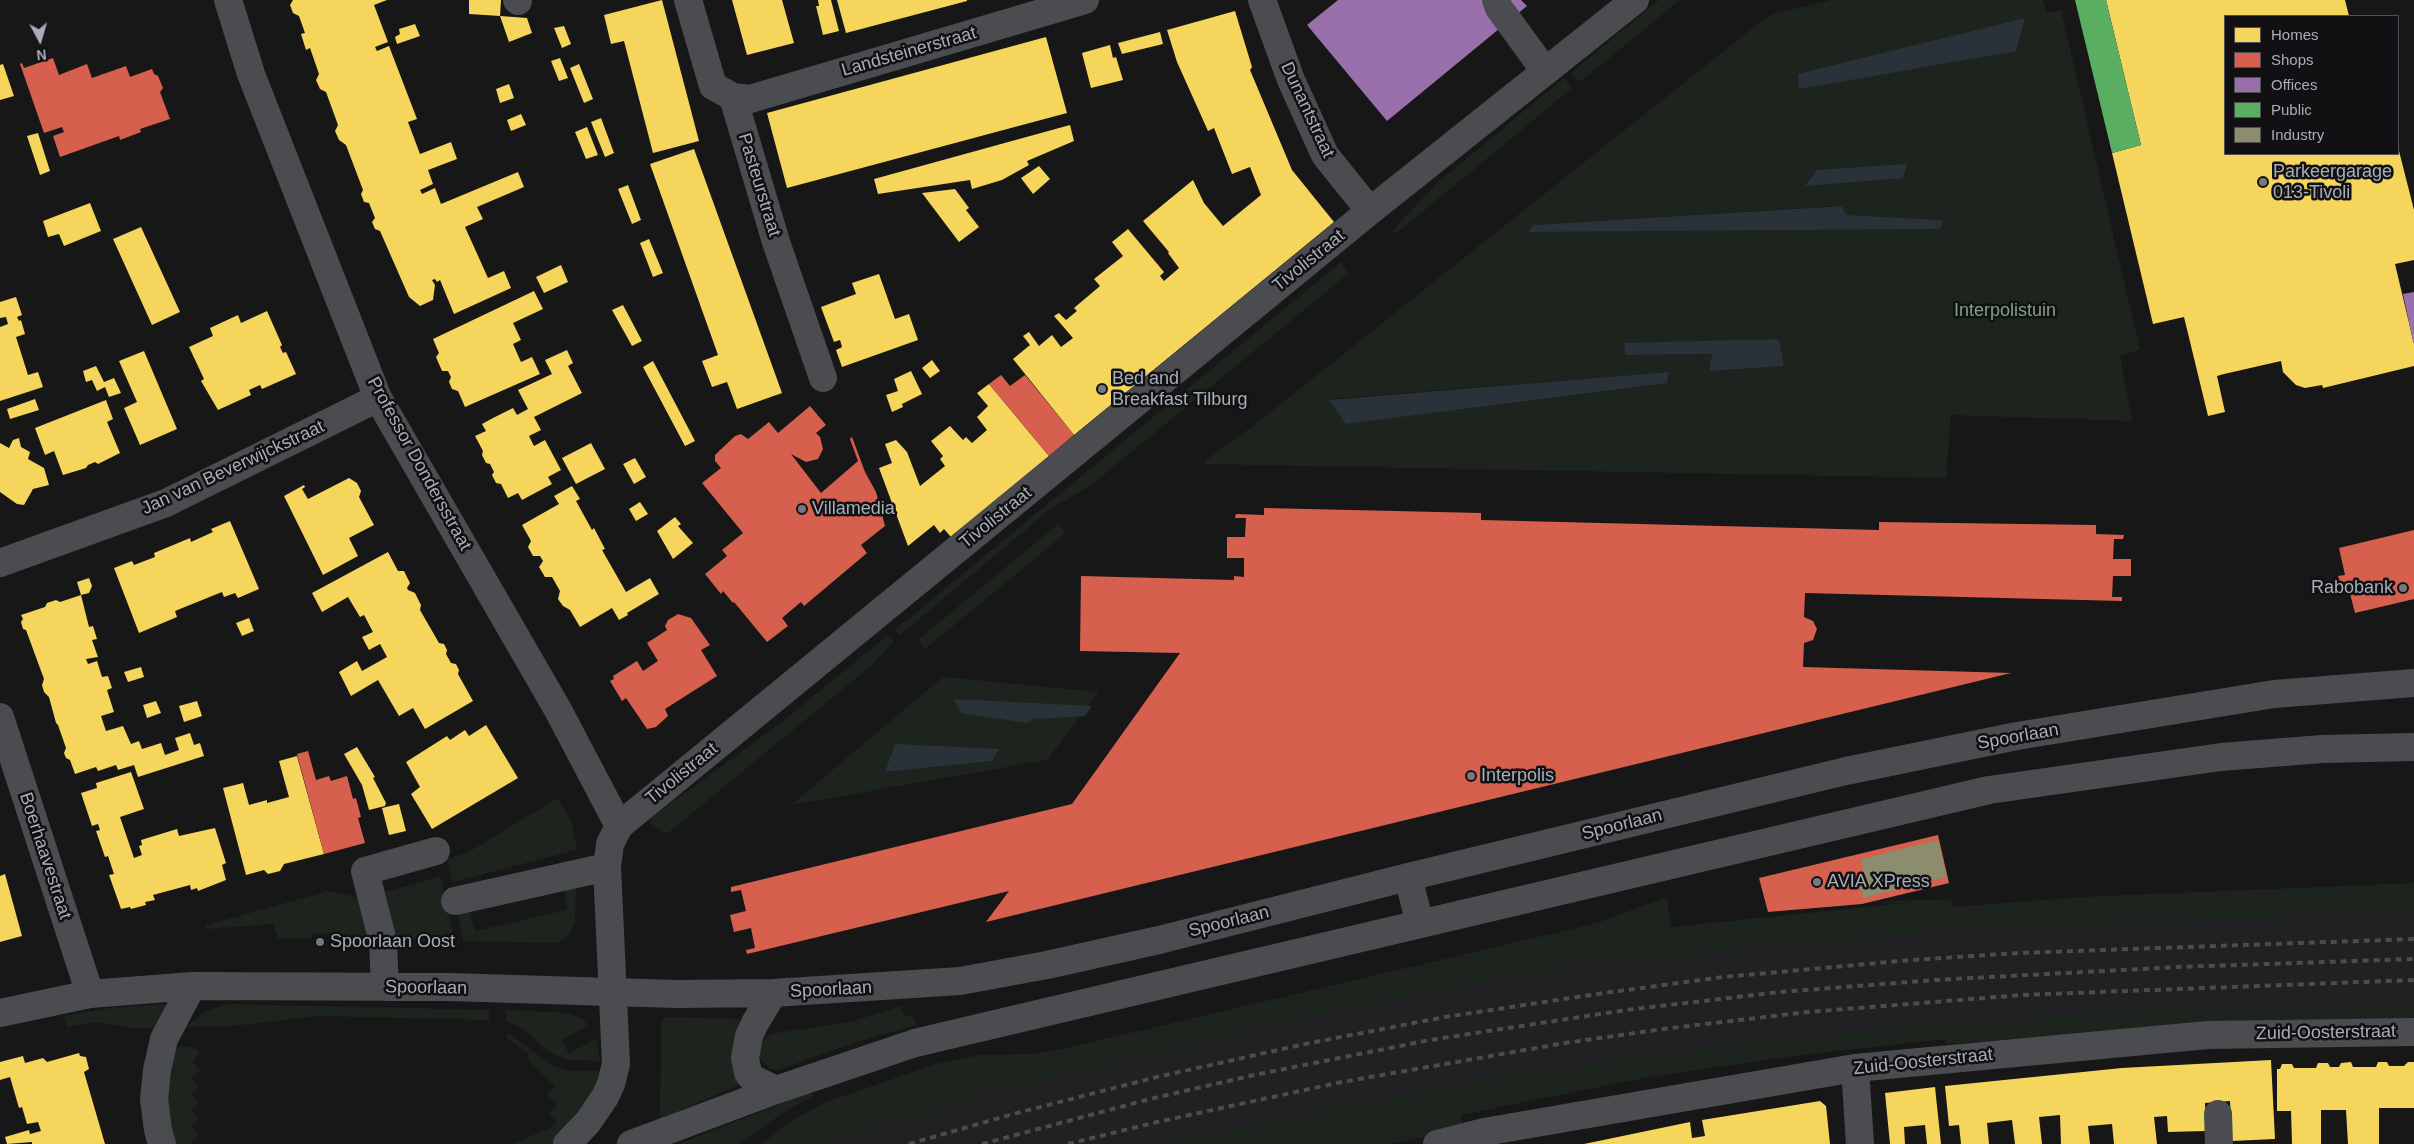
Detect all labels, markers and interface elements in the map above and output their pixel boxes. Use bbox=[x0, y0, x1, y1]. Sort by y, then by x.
north arrow bbox=[15, 15, 65, 65]
legend bbox=[2224, 15, 2399, 155]
street label: Landsteinerstraat bbox=[839, 22, 979, 82]
text: Homes bbox=[2271, 26, 2319, 43]
text: N bbox=[36, 46, 47, 63]
text: Shops bbox=[2271, 51, 2314, 68]
street label: Dunantstraat bbox=[1275, 59, 1339, 161]
text: Offices bbox=[2271, 76, 2317, 93]
text: Public bbox=[2271, 101, 2312, 118]
text: Industry bbox=[2271, 126, 2324, 143]
street label: Pasteurstraat bbox=[733, 131, 785, 239]
place label: Parkeergarage 013-Tivoli bbox=[2273, 161, 2392, 203]
marker: Parkeergarage 013-Tivoli bbox=[2257, 176, 2269, 188]
street label: Tivolistraat bbox=[1269, 225, 1349, 297]
park label: Interpolistuin bbox=[1954, 300, 2056, 322]
place label: Bed and Breakfast Tilburg bbox=[1112, 368, 1247, 410]
street label: Professor Dondersstraat bbox=[362, 373, 476, 555]
marker: Bed and Breakfast Tilburg bbox=[1096, 383, 1108, 395]
street label: Jan van Beverwijckstraat bbox=[138, 416, 328, 520]
street label: Tivolistraat bbox=[956, 482, 1036, 554]
place label: Villamedia bbox=[812, 498, 895, 520]
marker: Villamedia bbox=[796, 503, 808, 515]
place label: Rabobank bbox=[2311, 577, 2393, 599]
marker: Rabobank bbox=[2397, 582, 2409, 594]
street label: Spoorlaan bbox=[1976, 719, 2060, 755]
street label: Tivolistraat bbox=[642, 738, 722, 810]
place label: Interpolis bbox=[1481, 765, 1554, 787]
marker: Interpolis bbox=[1465, 770, 1477, 782]
street label: Boerhaavestraat bbox=[14, 790, 76, 922]
street label: Spoorlaan bbox=[1580, 805, 1664, 845]
place label: AVIA XPress bbox=[1827, 871, 1930, 893]
marker: AVIA XPress bbox=[1811, 876, 1823, 888]
street label: Spoorlaan bbox=[1187, 902, 1271, 942]
place label: Spoorlaan Oost bbox=[330, 931, 455, 953]
marker: Spoorlaan Oost bbox=[314, 936, 326, 948]
street label: Spoorlaan bbox=[385, 976, 467, 1000]
street label: Spoorlaan bbox=[789, 977, 873, 1003]
street label: Zuid-Oosterstraat bbox=[2256, 1021, 2396, 1045]
street label: Zuid-Oosterstraat bbox=[1852, 1044, 1994, 1080]

